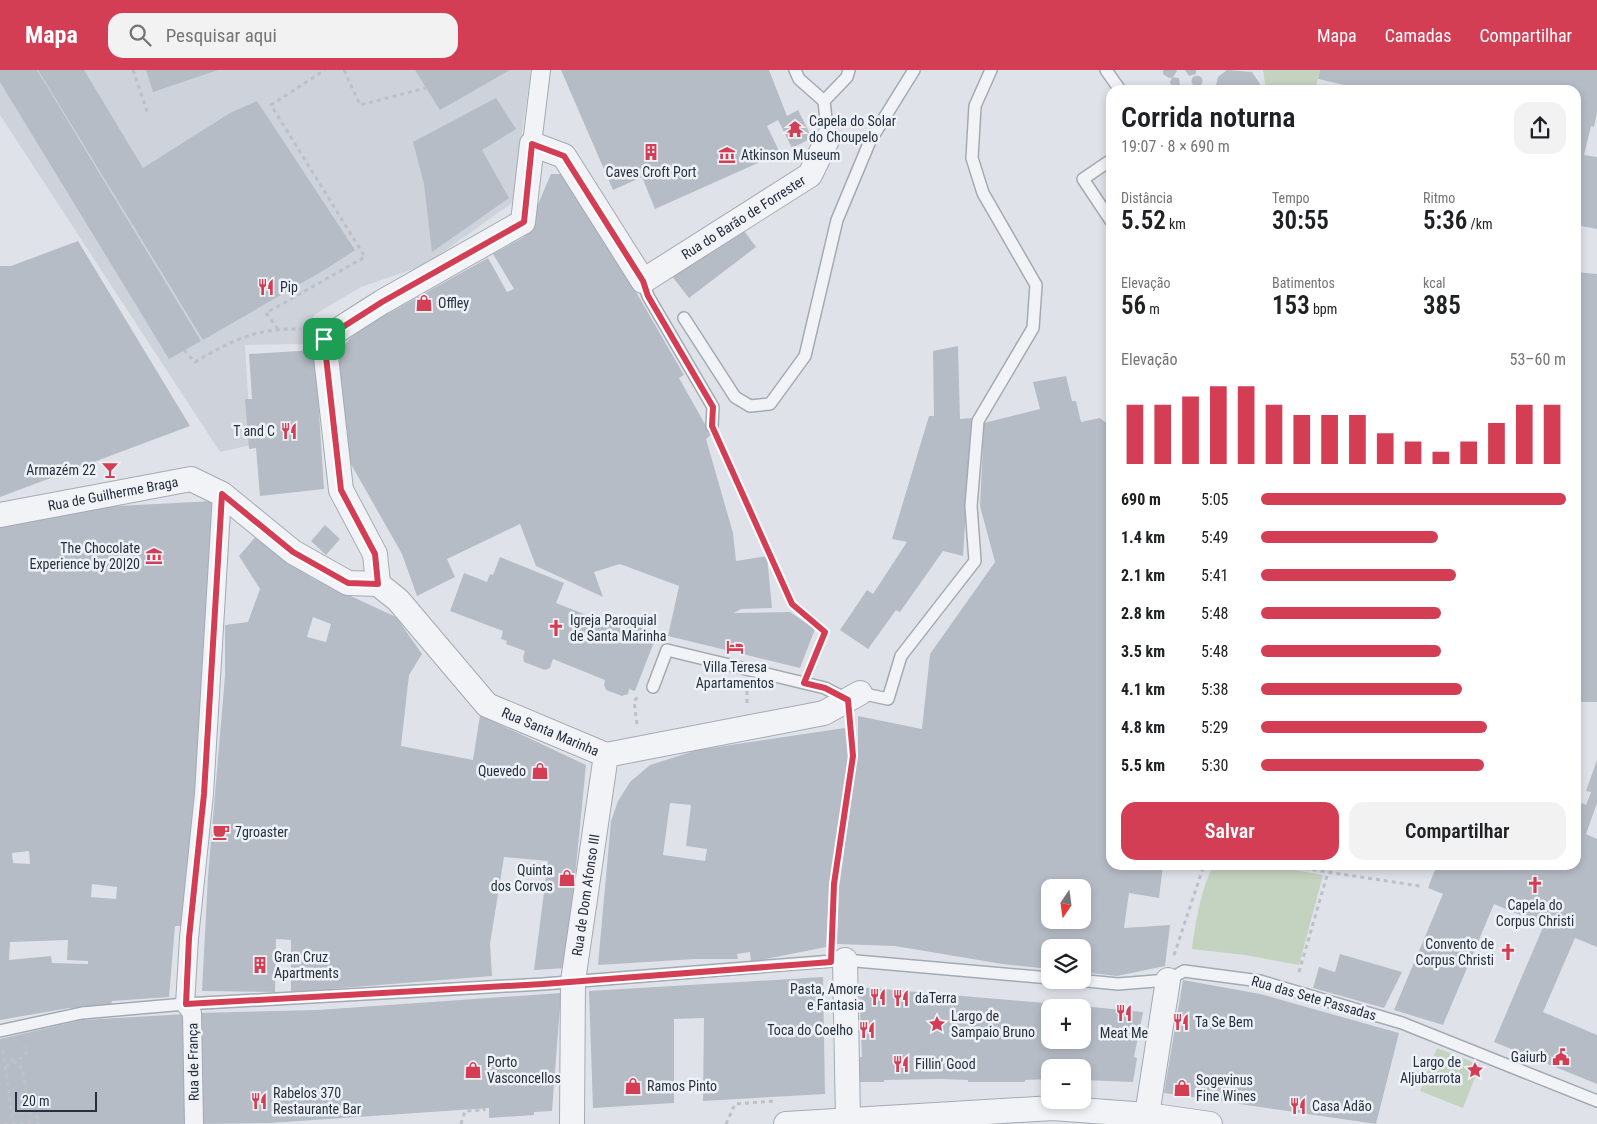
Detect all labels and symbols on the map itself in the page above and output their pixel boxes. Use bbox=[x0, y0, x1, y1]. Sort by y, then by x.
place label: Capela do Solar do Choupelo bbox=[809, 113, 896, 145]
temple icon: Capela do Solar do Choupelo bbox=[785, 119, 805, 139]
building icon: Caves Croft Port bbox=[641, 142, 661, 162]
museum icon: Atkinson Museum bbox=[717, 145, 737, 165]
place label: Atkinson Museum bbox=[741, 147, 840, 163]
place label: Caves Croft Port bbox=[606, 164, 696, 180]
street label: Rua do Barão de Forrester bbox=[679, 172, 808, 262]
restaurant icon: Pip bbox=[256, 277, 276, 297]
place label: Pip bbox=[280, 279, 298, 295]
shop icon: Offley bbox=[414, 293, 434, 313]
place label: Offley bbox=[438, 295, 469, 311]
pin bbox=[303, 318, 345, 360]
restaurant icon: T and C bbox=[279, 421, 299, 441]
place label: T and C bbox=[233, 423, 275, 439]
bar icon: Armazém 22 bbox=[100, 460, 120, 480]
place label: Armazém 22 bbox=[26, 462, 96, 478]
street label: Rua de Guilherme Braga bbox=[47, 474, 180, 514]
place label: The Chocolate Experience by 20|20 bbox=[29, 540, 140, 572]
museum icon: The Chocolate Experience by 20|20 bbox=[144, 546, 164, 566]
place label: Igreja Paroquial de Santa Marinha bbox=[570, 612, 667, 644]
church icon: Igreja Paroquial de Santa Marinha bbox=[546, 618, 566, 638]
hotel icon: Villa Teresa Apartamentos bbox=[725, 637, 745, 657]
place label: Villa Teresa Apartamentos bbox=[696, 659, 774, 691]
street label: Rua Santa Marinha bbox=[499, 704, 601, 759]
shop icon: Quevedo bbox=[530, 761, 550, 781]
place label: Quevedo bbox=[478, 763, 526, 779]
cafe icon: 7groaster bbox=[211, 822, 231, 842]
place label: 7groaster bbox=[235, 824, 288, 840]
street label: Rua de Dom Afonso III bbox=[569, 833, 602, 957]
place label: Quinta dos Corvos bbox=[491, 862, 553, 894]
shop icon: Quinta dos Corvos bbox=[557, 868, 577, 888]
church icon: Capela do Corpus Christi bbox=[1525, 875, 1545, 895]
north arrow bbox=[1041, 879, 1091, 929]
place label: Capela do Corpus Christi bbox=[1496, 897, 1574, 929]
place label: Convento de Corpus Christi bbox=[1416, 936, 1494, 968]
church icon: Convento de Corpus Christi bbox=[1498, 942, 1518, 962]
place label: Gran Cruz Apartments bbox=[274, 949, 339, 981]
building icon: Gran Cruz Apartments bbox=[250, 955, 270, 975]
street label: Rua das Sete Passadas bbox=[1250, 973, 1378, 1023]
place label: Pasta, Amore e Fantasia bbox=[790, 981, 864, 1013]
restaurant icon: Pasta, Amore e Fantasia bbox=[868, 987, 888, 1007]
restaurant icon: daTerra bbox=[891, 988, 911, 1008]
place label: daTerra bbox=[915, 990, 957, 1006]
restaurant icon: Meat Me bbox=[1114, 1003, 1134, 1023]
place label: Largo de Sampaio Bruno bbox=[951, 1008, 1035, 1040]
restaurant icon: Ta Se Bem bbox=[1171, 1012, 1191, 1032]
place icon: Largo de Sampaio Bruno bbox=[927, 1014, 947, 1034]
place label: Ta Se Bem bbox=[1195, 1014, 1253, 1030]
restaurant icon: Toca do Coelho bbox=[857, 1020, 877, 1040]
place label: Toca do Coelho bbox=[767, 1022, 853, 1038]
street label: Rua de França bbox=[184, 1023, 202, 1101]
place label: Meat Me bbox=[1100, 1025, 1149, 1041]
public building icon: Gaiurb bbox=[1551, 1047, 1571, 1067]
place label: Gaiurb bbox=[1511, 1049, 1547, 1065]
place label: Porto Vasconcellos bbox=[487, 1054, 561, 1086]
restaurant icon: Fillin' Good bbox=[891, 1054, 911, 1074]
place label: Largo de Aljubarrota bbox=[1400, 1054, 1461, 1086]
place label: Fillin' Good bbox=[915, 1056, 976, 1072]
shop icon: Porto Vasconcellos bbox=[463, 1060, 483, 1080]
place icon: Largo de Aljubarrota bbox=[1465, 1060, 1485, 1080]
place label: Sogevinus Fine Wines bbox=[1196, 1072, 1256, 1104]
shop icon: Ramos Pinto bbox=[623, 1076, 643, 1096]
place label: Ramos Pinto bbox=[647, 1078, 717, 1094]
shop icon: Sogevinus Fine Wines bbox=[1172, 1078, 1192, 1098]
place label: Rabelos 370 Restaurante Bar bbox=[273, 1085, 361, 1117]
scale bar bbox=[15, 1089, 98, 1112]
restaurant icon: Rabelos 370 Restaurante Bar bbox=[249, 1091, 269, 1111]
restaurant icon: Casa Adão bbox=[1288, 1096, 1308, 1116]
place label: Casa Adão bbox=[1312, 1098, 1372, 1114]

